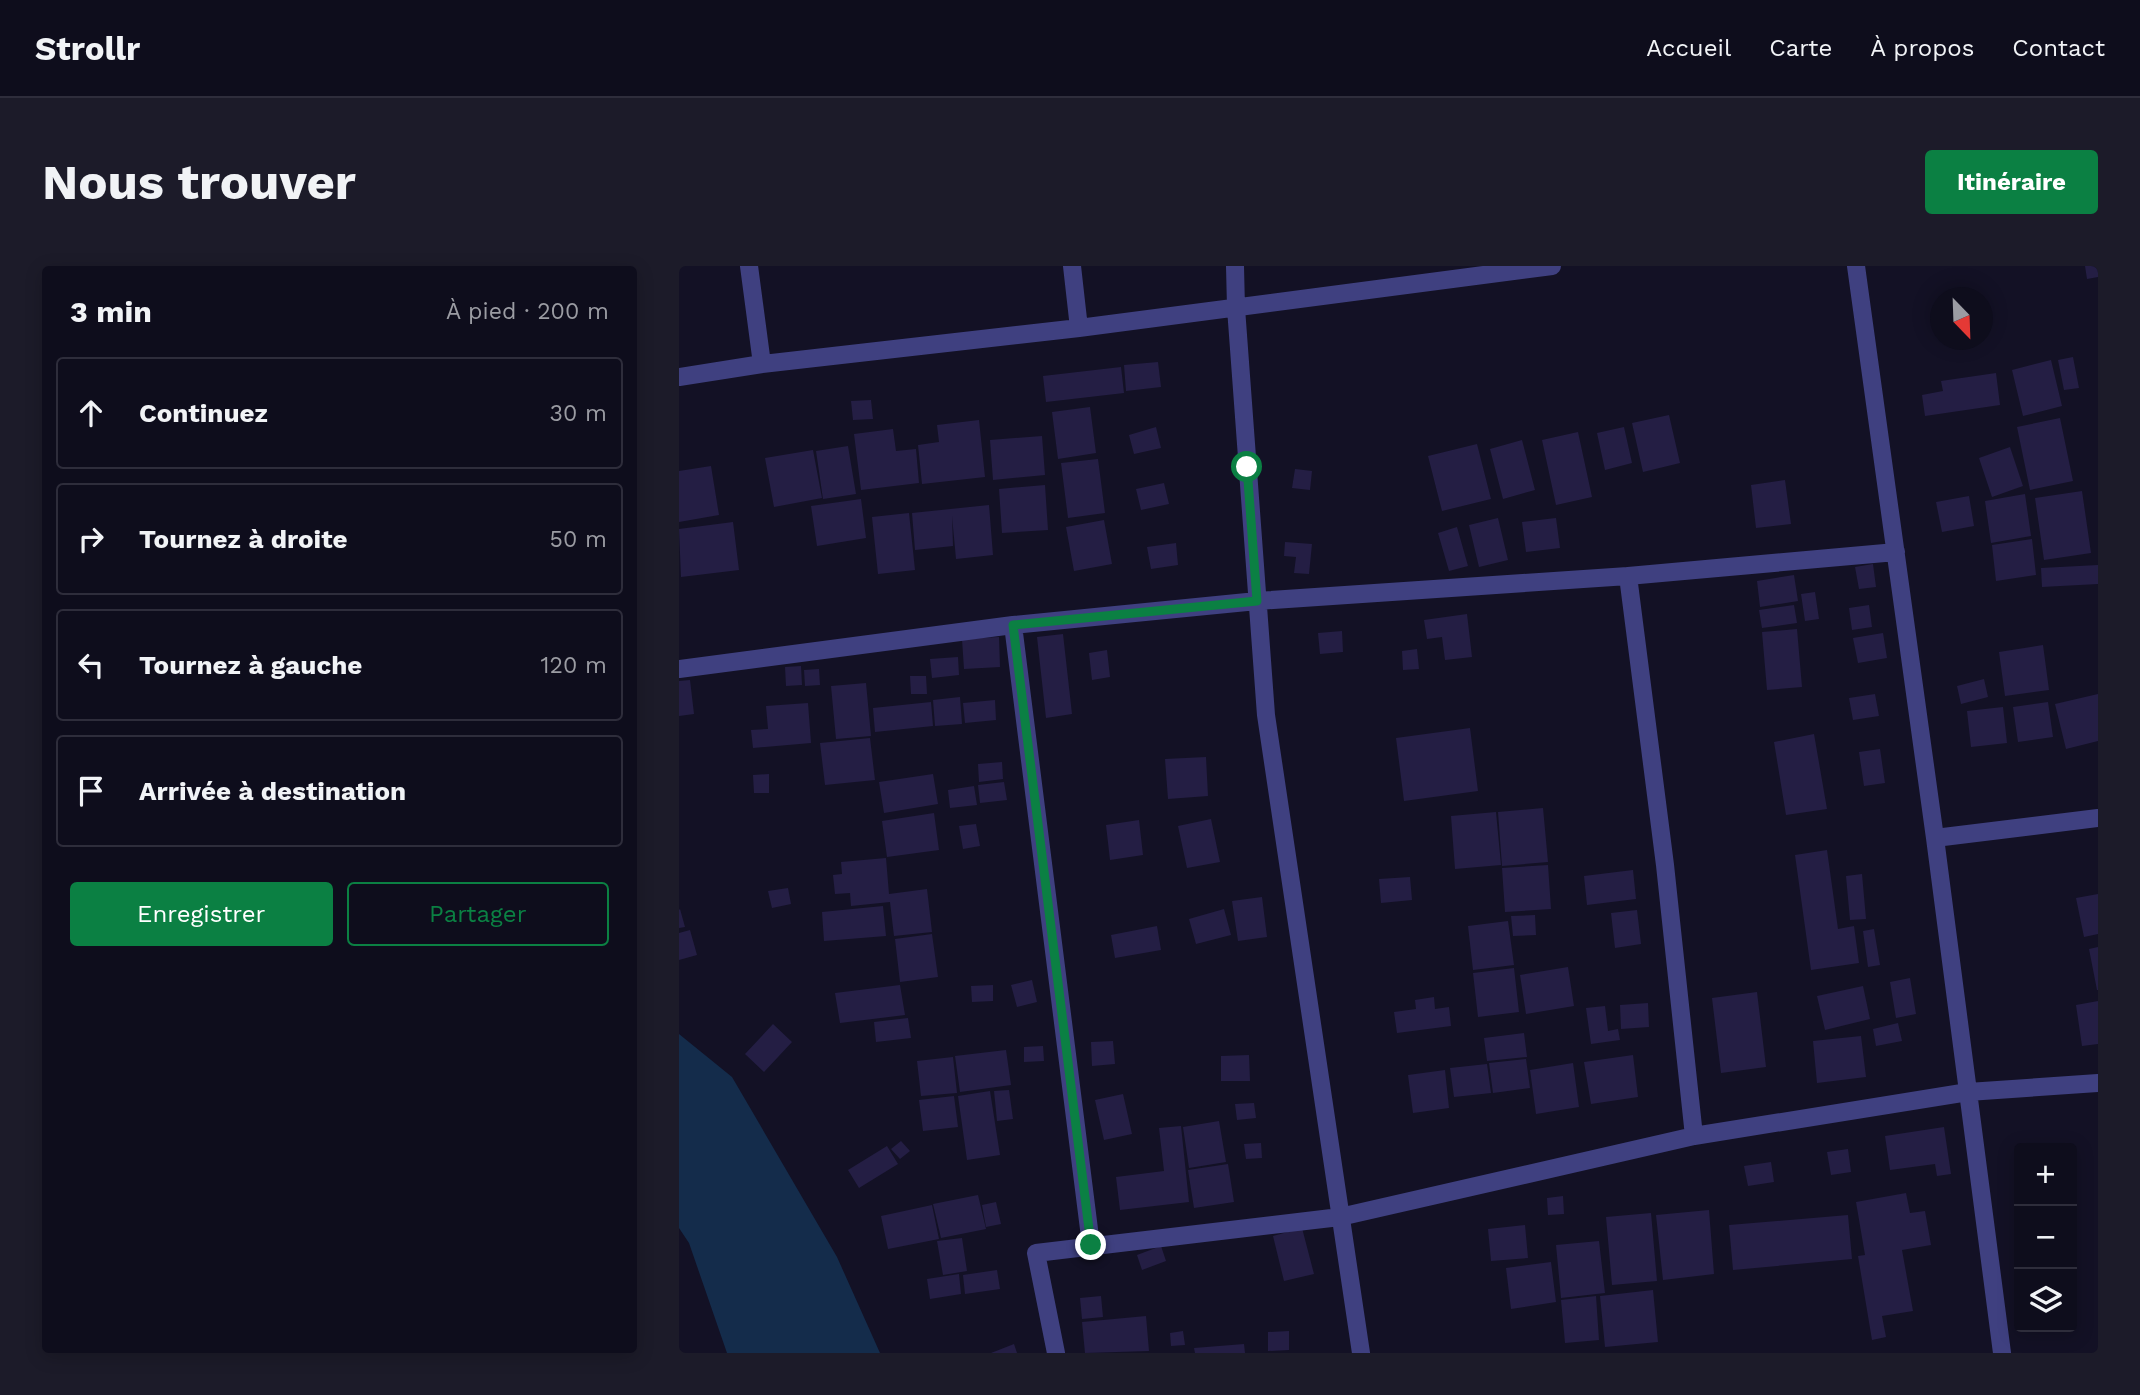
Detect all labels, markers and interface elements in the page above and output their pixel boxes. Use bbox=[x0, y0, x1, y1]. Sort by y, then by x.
text: Strollr bbox=[35, 29, 140, 68]
text: Accueil bbox=[1646, 34, 1731, 62]
text: Carte bbox=[1769, 34, 1832, 62]
text: À propos bbox=[1870, 34, 1974, 62]
text: Contact bbox=[2012, 34, 2105, 62]
button: Itinéraire bbox=[1925, 150, 2098, 214]
text: Nous trouver bbox=[42, 153, 356, 211]
north arrow bbox=[1930, 287, 1993, 350]
text: 3 min bbox=[70, 294, 152, 329]
text: À pied · 200 m bbox=[446, 298, 609, 325]
icon: ahead bbox=[72, 394, 110, 432]
text: Continuez bbox=[139, 398, 268, 428]
text: 30 m bbox=[550, 400, 607, 427]
route start bbox=[1231, 451, 1262, 482]
icon: right bbox=[72, 520, 110, 558]
text: Tournez à droite bbox=[139, 524, 348, 554]
text: 50 m bbox=[550, 526, 607, 553]
icon: left bbox=[72, 646, 110, 684]
text: Tournez à gauche bbox=[139, 650, 362, 680]
text: 120 m bbox=[541, 652, 607, 679]
icon: arrive bbox=[72, 772, 110, 810]
text: Arrivée à destination bbox=[139, 776, 406, 806]
button: Enregistrer bbox=[70, 882, 333, 946]
button: Partager bbox=[347, 882, 609, 946]
map controls bbox=[2014, 1143, 2077, 1332]
button: + bbox=[2014, 1143, 2077, 1206]
button: − bbox=[2014, 1206, 2077, 1269]
route end bbox=[1075, 1229, 1106, 1260]
button: layers bbox=[2014, 1269, 2077, 1332]

